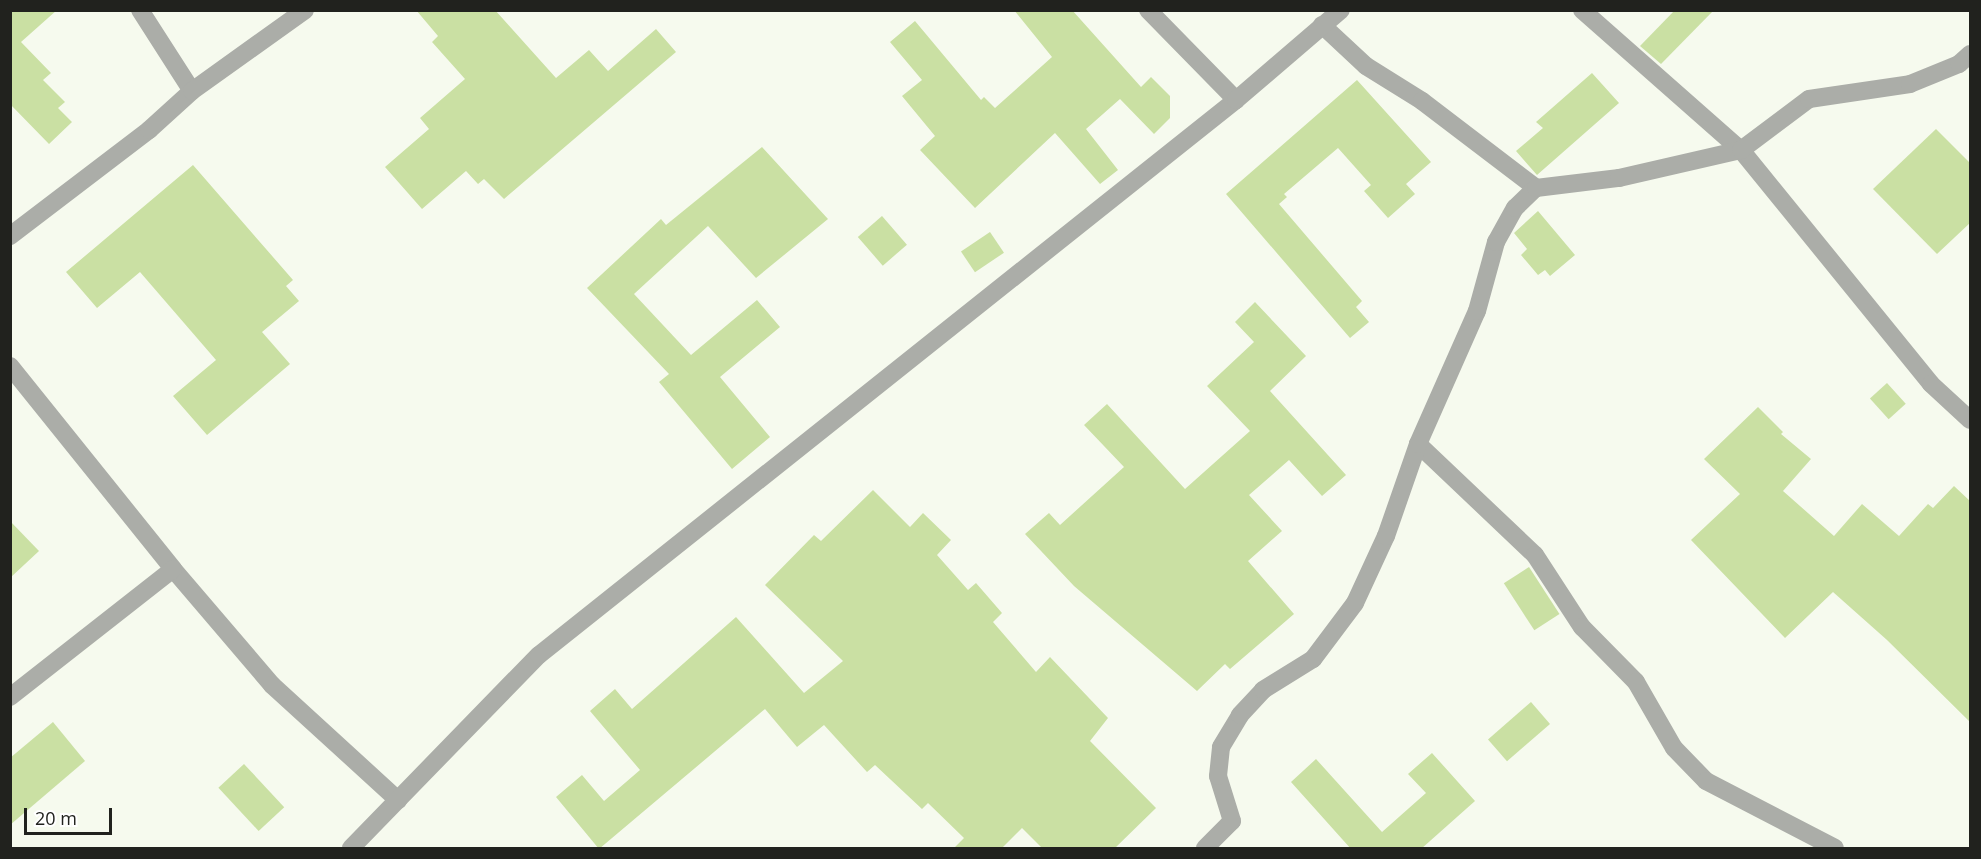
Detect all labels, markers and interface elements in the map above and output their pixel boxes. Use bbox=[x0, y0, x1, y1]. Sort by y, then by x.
scale bar bbox=[27, 796, 116, 834]
text: 20 m bbox=[35, 806, 77, 830]

